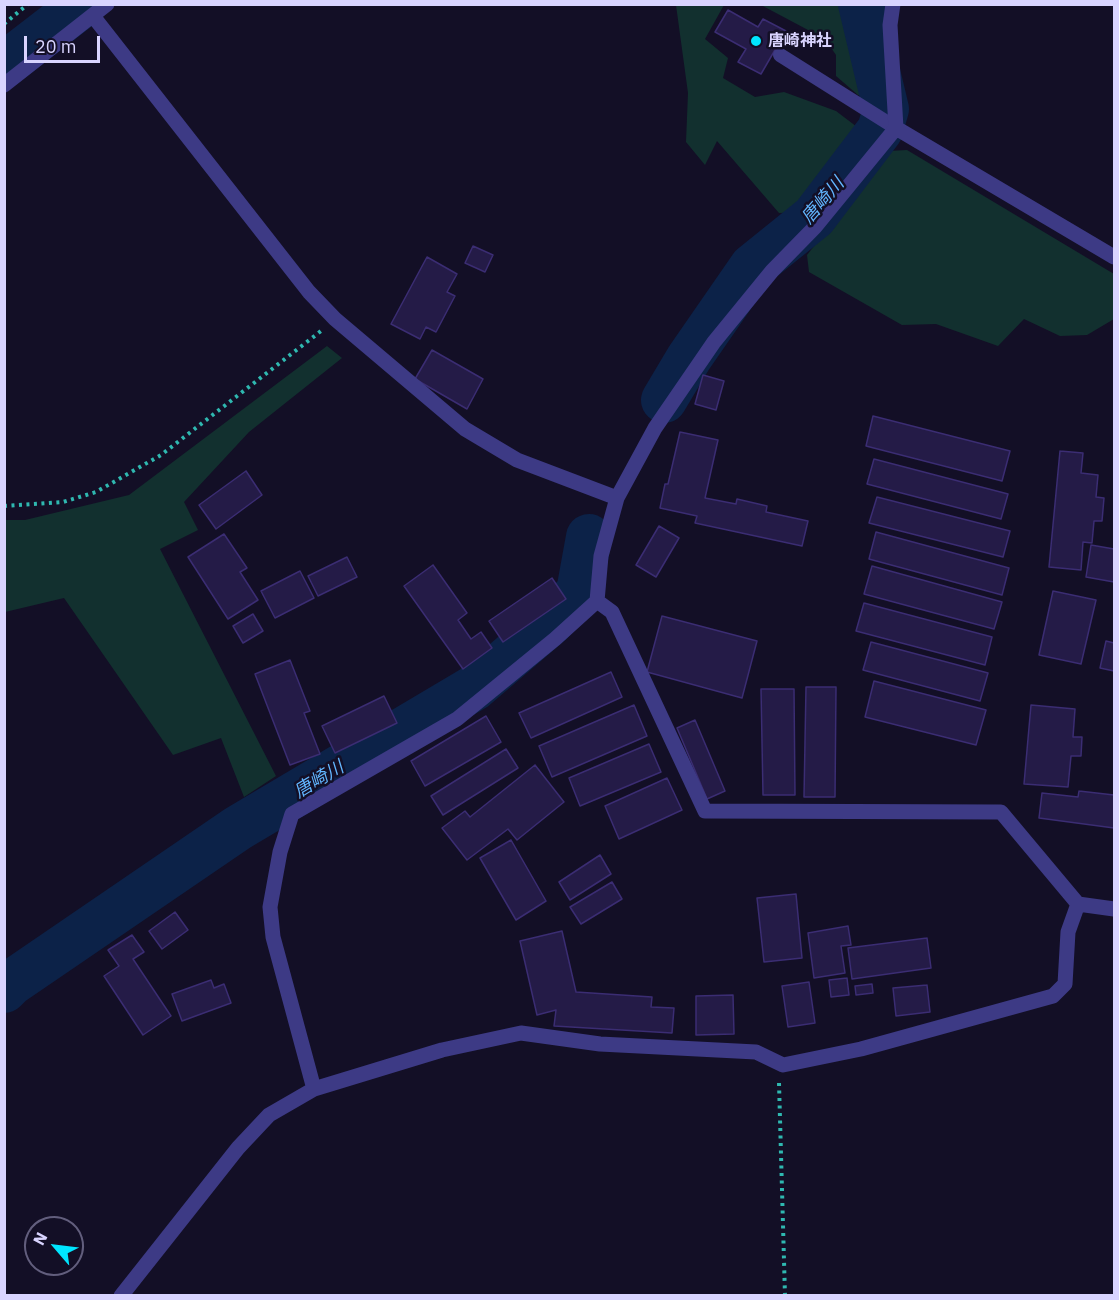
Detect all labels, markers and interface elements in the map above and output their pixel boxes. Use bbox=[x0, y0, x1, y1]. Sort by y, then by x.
scale bar bbox=[27, 24, 104, 62]
place label: 唐崎神社 bbox=[768, 31, 832, 51]
marker: 唐崎神社 bbox=[749, 34, 763, 48]
text: 20 m bbox=[35, 35, 77, 58]
water label: 唐崎川 bbox=[797, 174, 849, 228]
water label: 唐崎川 bbox=[290, 757, 348, 803]
north arrow bbox=[24, 1216, 84, 1276]
text: N bbox=[28, 1229, 51, 1248]

